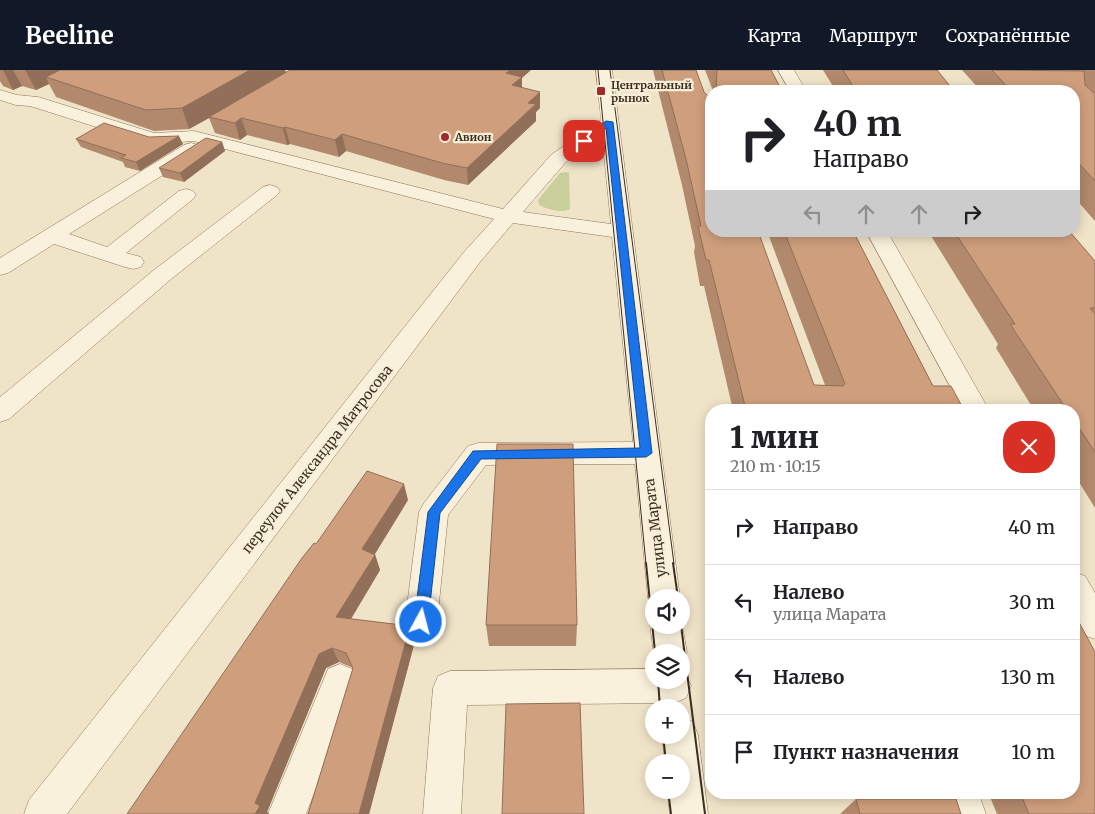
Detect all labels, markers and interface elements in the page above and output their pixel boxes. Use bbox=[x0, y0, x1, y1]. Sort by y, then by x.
text: Beeline bbox=[25, 20, 114, 51]
text: Карта bbox=[748, 24, 801, 47]
text: Маршрут bbox=[829, 24, 917, 47]
text: Сохранённые bbox=[945, 24, 1070, 47]
place label: Центральный рынок bbox=[611, 78, 692, 105]
marker: Центральный рынок bbox=[595, 85, 607, 97]
text: 40 m bbox=[813, 102, 901, 146]
icon: right bbox=[730, 105, 795, 170]
pin bbox=[563, 120, 605, 162]
icon: arrive bbox=[570, 127, 598, 155]
place label: Авион bbox=[454, 130, 492, 144]
marker: Авион bbox=[439, 131, 451, 143]
text: Направо bbox=[813, 145, 909, 173]
icon: left bbox=[799, 200, 827, 228]
icon: ahead bbox=[852, 200, 880, 228]
icon: ahead bbox=[905, 200, 933, 228]
icon: right bbox=[958, 200, 986, 228]
street label: переулок Александра Матросова bbox=[238, 361, 397, 557]
text: 1 мин bbox=[730, 418, 819, 456]
button: close bbox=[1003, 421, 1055, 473]
text: 210 m · 10:15 bbox=[730, 456, 821, 476]
street label: улица Марата bbox=[640, 477, 670, 578]
icon: right bbox=[730, 513, 758, 541]
text: Направо bbox=[773, 515, 858, 539]
text: 40 m bbox=[1008, 515, 1055, 539]
text: Налево bbox=[773, 580, 844, 604]
icon: left bbox=[730, 588, 758, 616]
map controls bbox=[645, 589, 690, 799]
button: sound bbox=[645, 589, 690, 634]
text: 30 m bbox=[1009, 590, 1055, 614]
position arrow bbox=[394, 595, 446, 647]
text: улица Марата bbox=[773, 604, 886, 624]
button: layers bbox=[645, 644, 690, 689]
icon: left bbox=[730, 663, 758, 691]
text: Налево bbox=[773, 665, 844, 689]
text: 130 m bbox=[1001, 665, 1055, 689]
button: + bbox=[645, 699, 690, 744]
icon: arrive bbox=[730, 738, 758, 766]
text: Пункт назначения bbox=[773, 740, 959, 764]
text: 10 m bbox=[1012, 740, 1055, 764]
button: − bbox=[645, 754, 690, 799]

